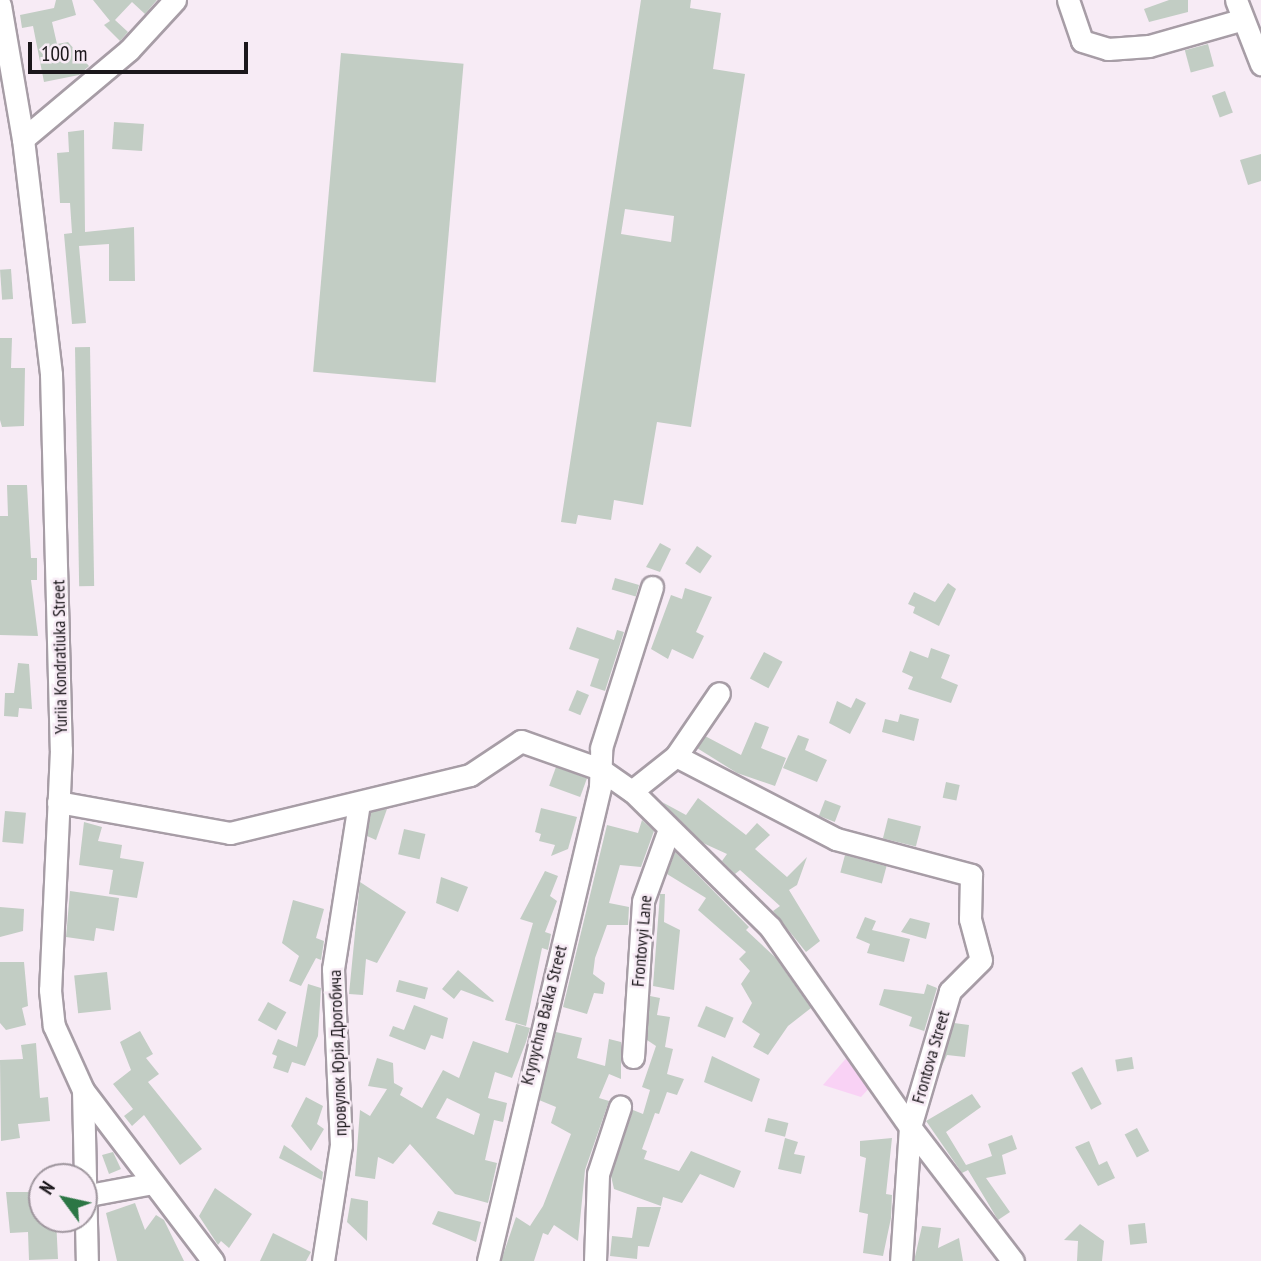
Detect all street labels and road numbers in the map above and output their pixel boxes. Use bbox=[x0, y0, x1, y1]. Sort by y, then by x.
street label: Yuriia Kondratiuka Street bbox=[48, 580, 72, 734]
street label: Frontovyi Lane bbox=[627, 894, 657, 988]
street label: Krynychna Balka Street bbox=[516, 943, 572, 1087]
street label: провулок Юрія Дрогобича bbox=[324, 969, 352, 1137]
street label: Frontova Street bbox=[907, 1008, 955, 1106]

